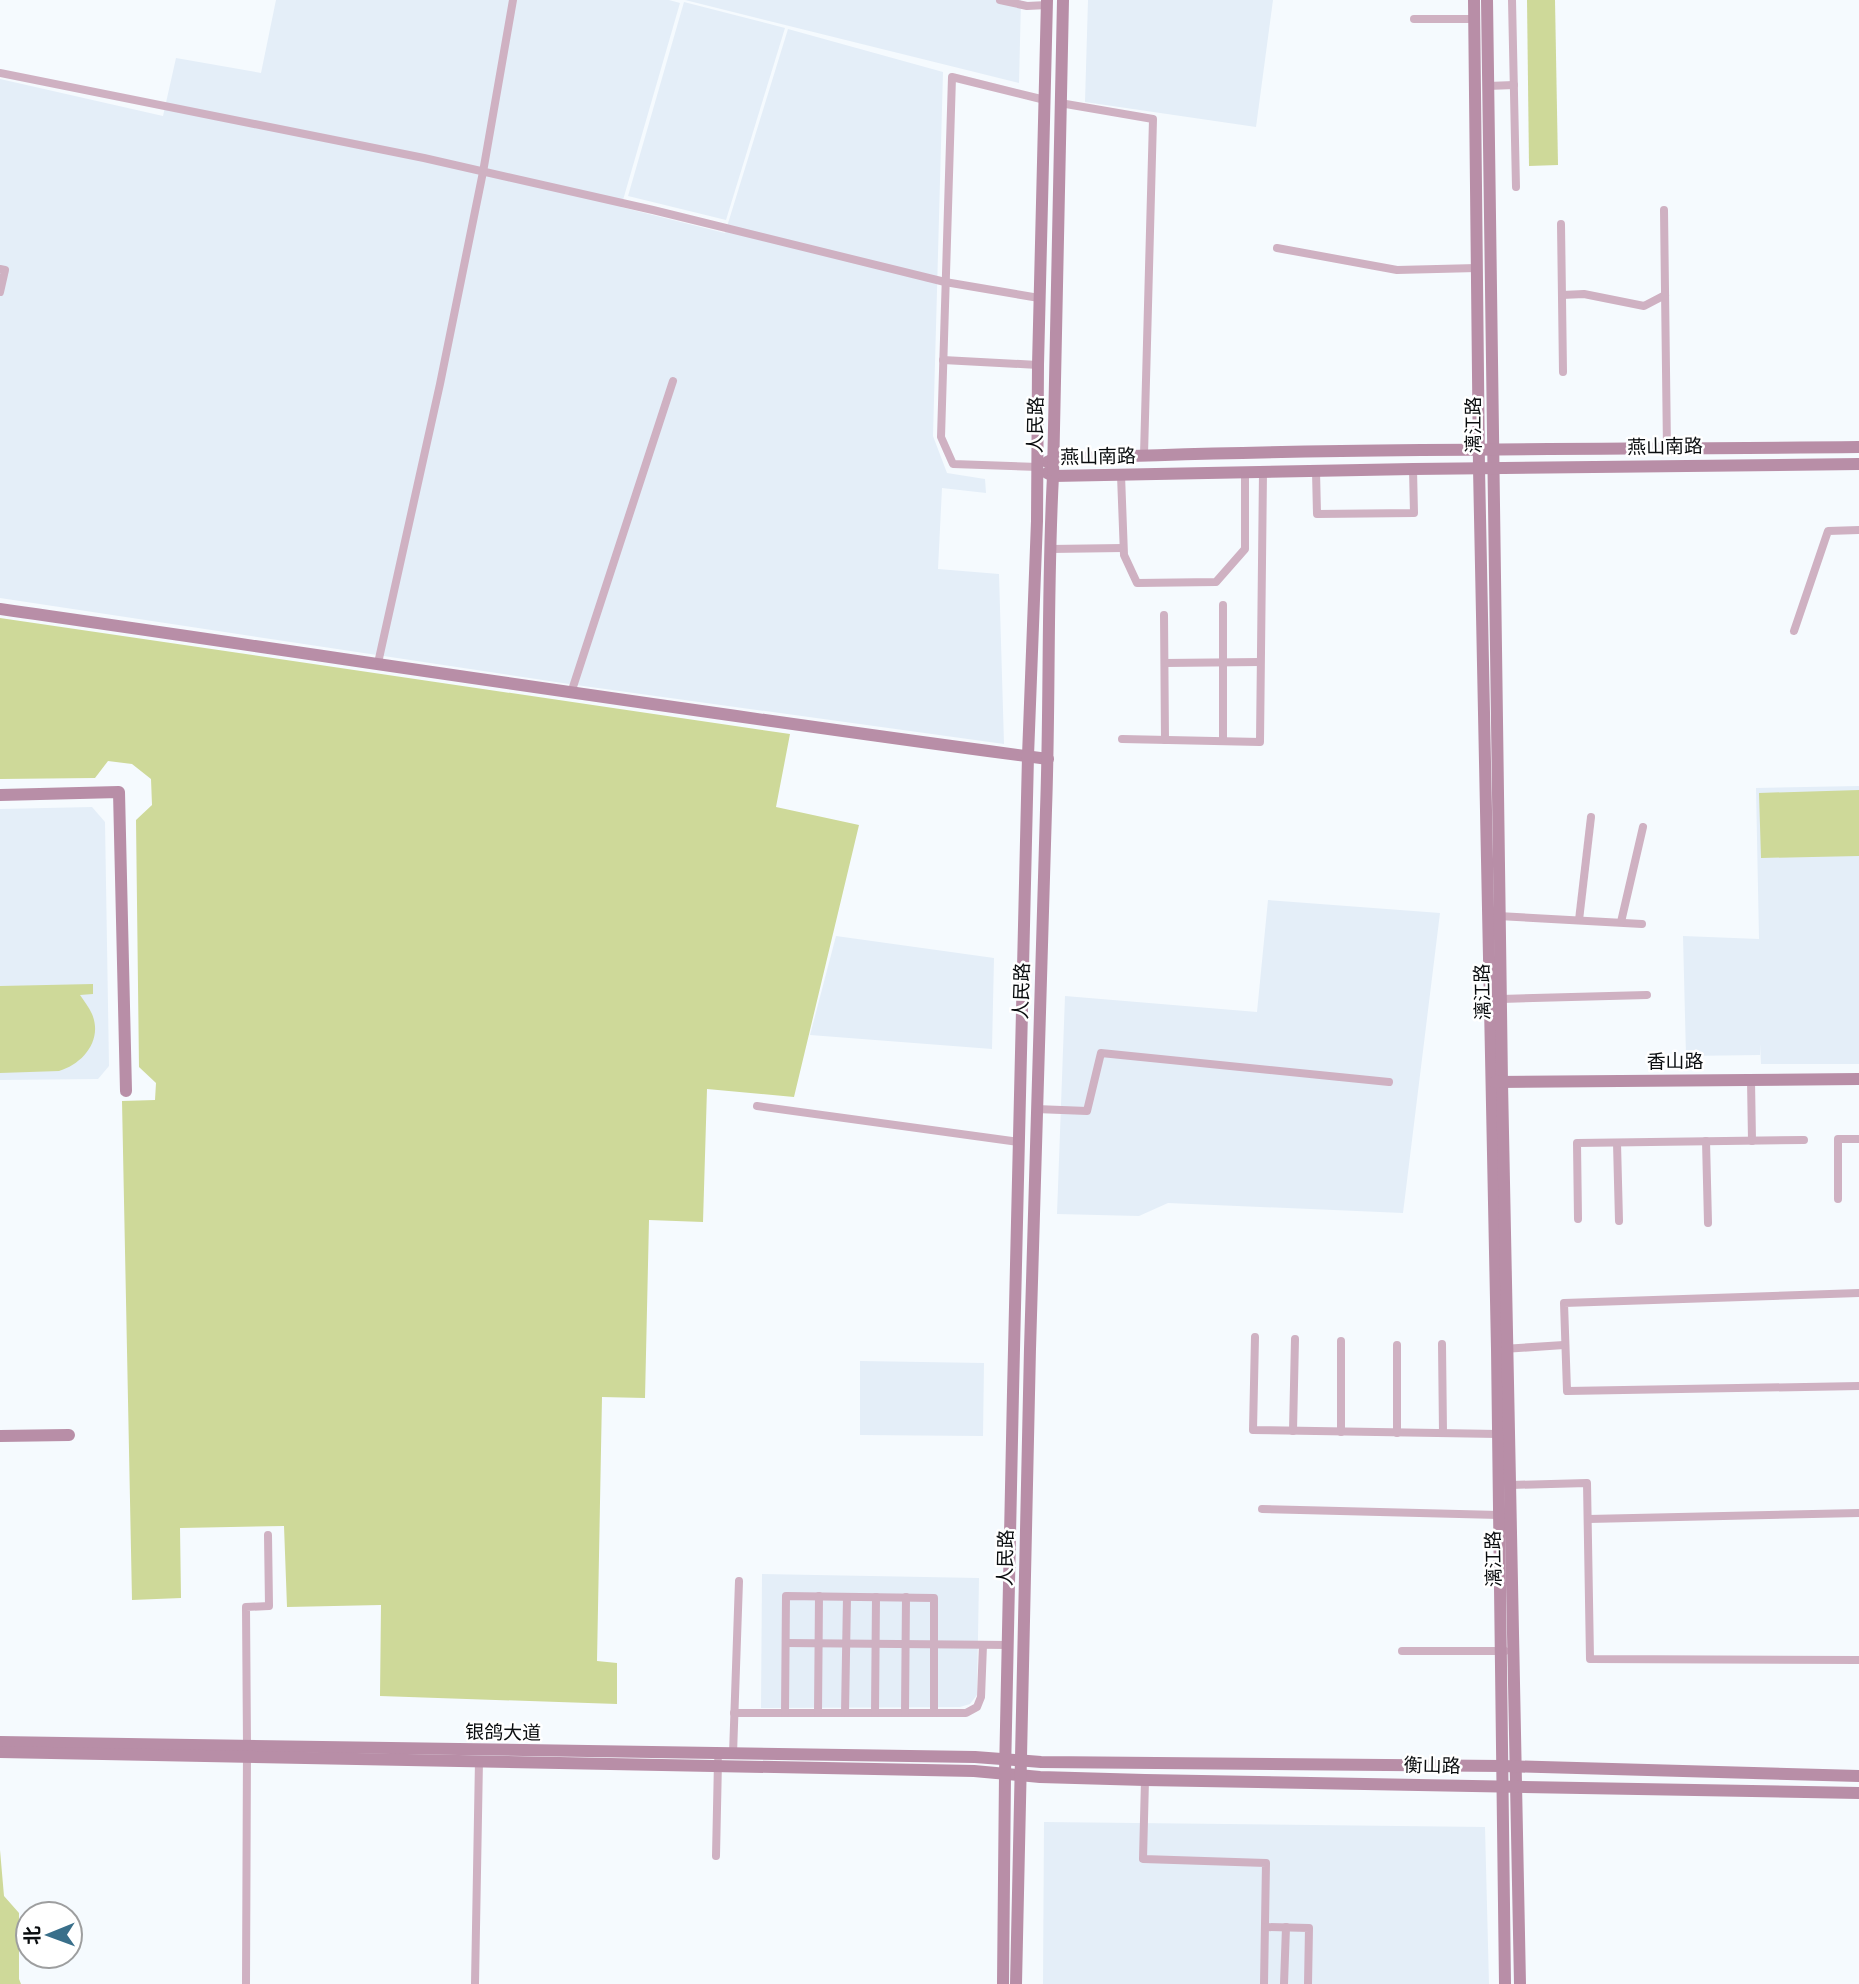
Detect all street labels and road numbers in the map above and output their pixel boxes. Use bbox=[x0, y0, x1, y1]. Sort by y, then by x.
street label: 人民路 bbox=[1022, 396, 1048, 454]
street label: 漓江路 bbox=[1460, 396, 1486, 454]
street label: 燕山南路 bbox=[1627, 432, 1703, 460]
street label: 燕山南路 bbox=[1060, 442, 1136, 470]
street label: 人民路 bbox=[1007, 962, 1035, 1020]
street label: 漓江路 bbox=[1469, 963, 1495, 1021]
street label: 香山路 bbox=[1646, 1048, 1704, 1074]
street label: 人民路 bbox=[992, 1529, 1018, 1587]
street label: 漓江路 bbox=[1480, 1530, 1506, 1588]
street label: 银鸽大道 bbox=[465, 1718, 541, 1746]
street label: 衡山路 bbox=[1403, 1752, 1461, 1778]

